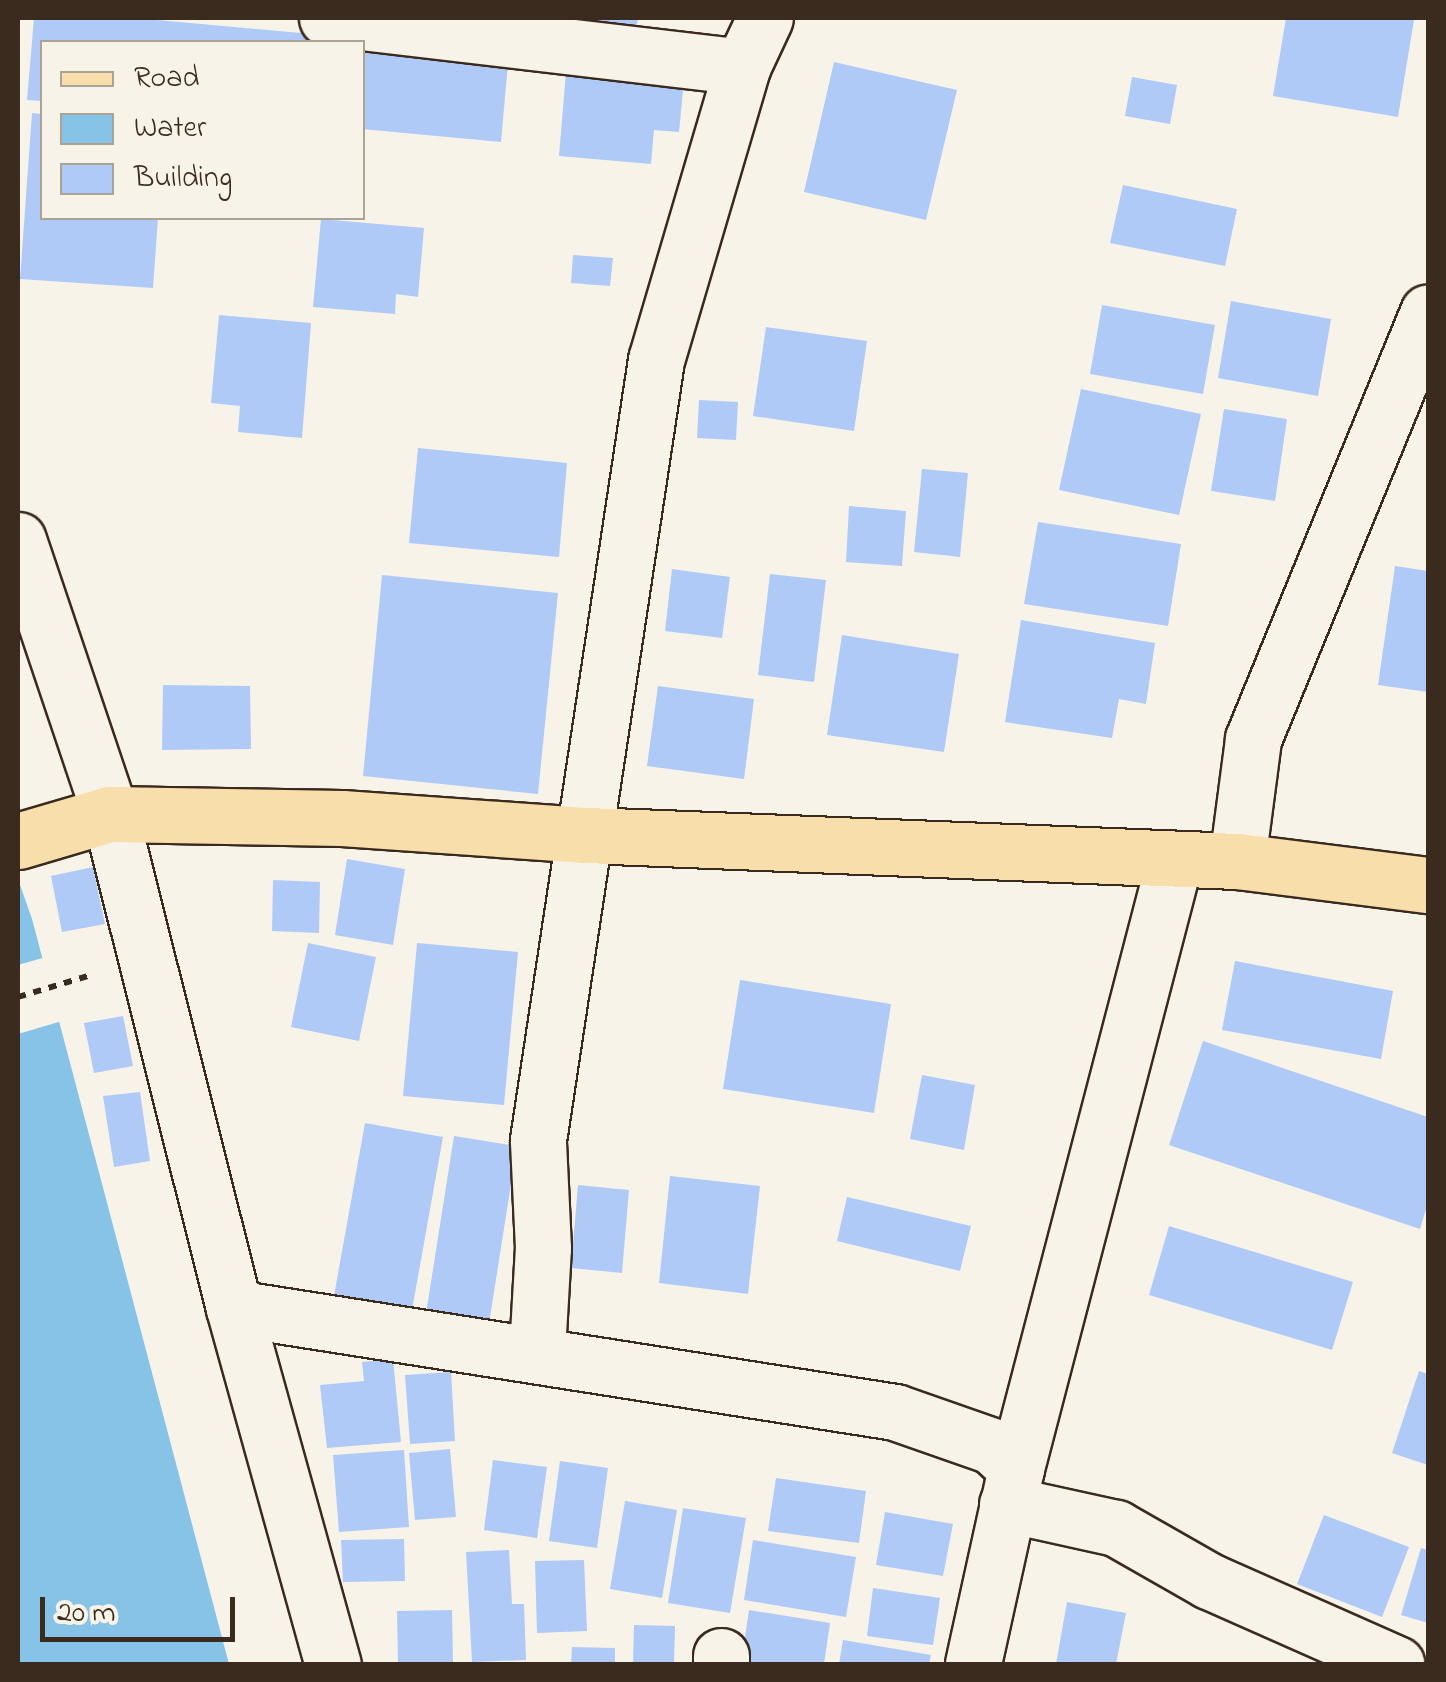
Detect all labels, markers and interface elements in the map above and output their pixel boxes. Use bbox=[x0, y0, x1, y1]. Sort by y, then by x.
legend bbox=[40, 40, 365, 220]
text: Road bbox=[134, 57, 199, 101]
text: Water bbox=[134, 107, 206, 151]
text: Building bbox=[134, 157, 232, 201]
scale bar bbox=[45, 1577, 240, 1639]
text: 20 m bbox=[57, 1592, 116, 1636]

